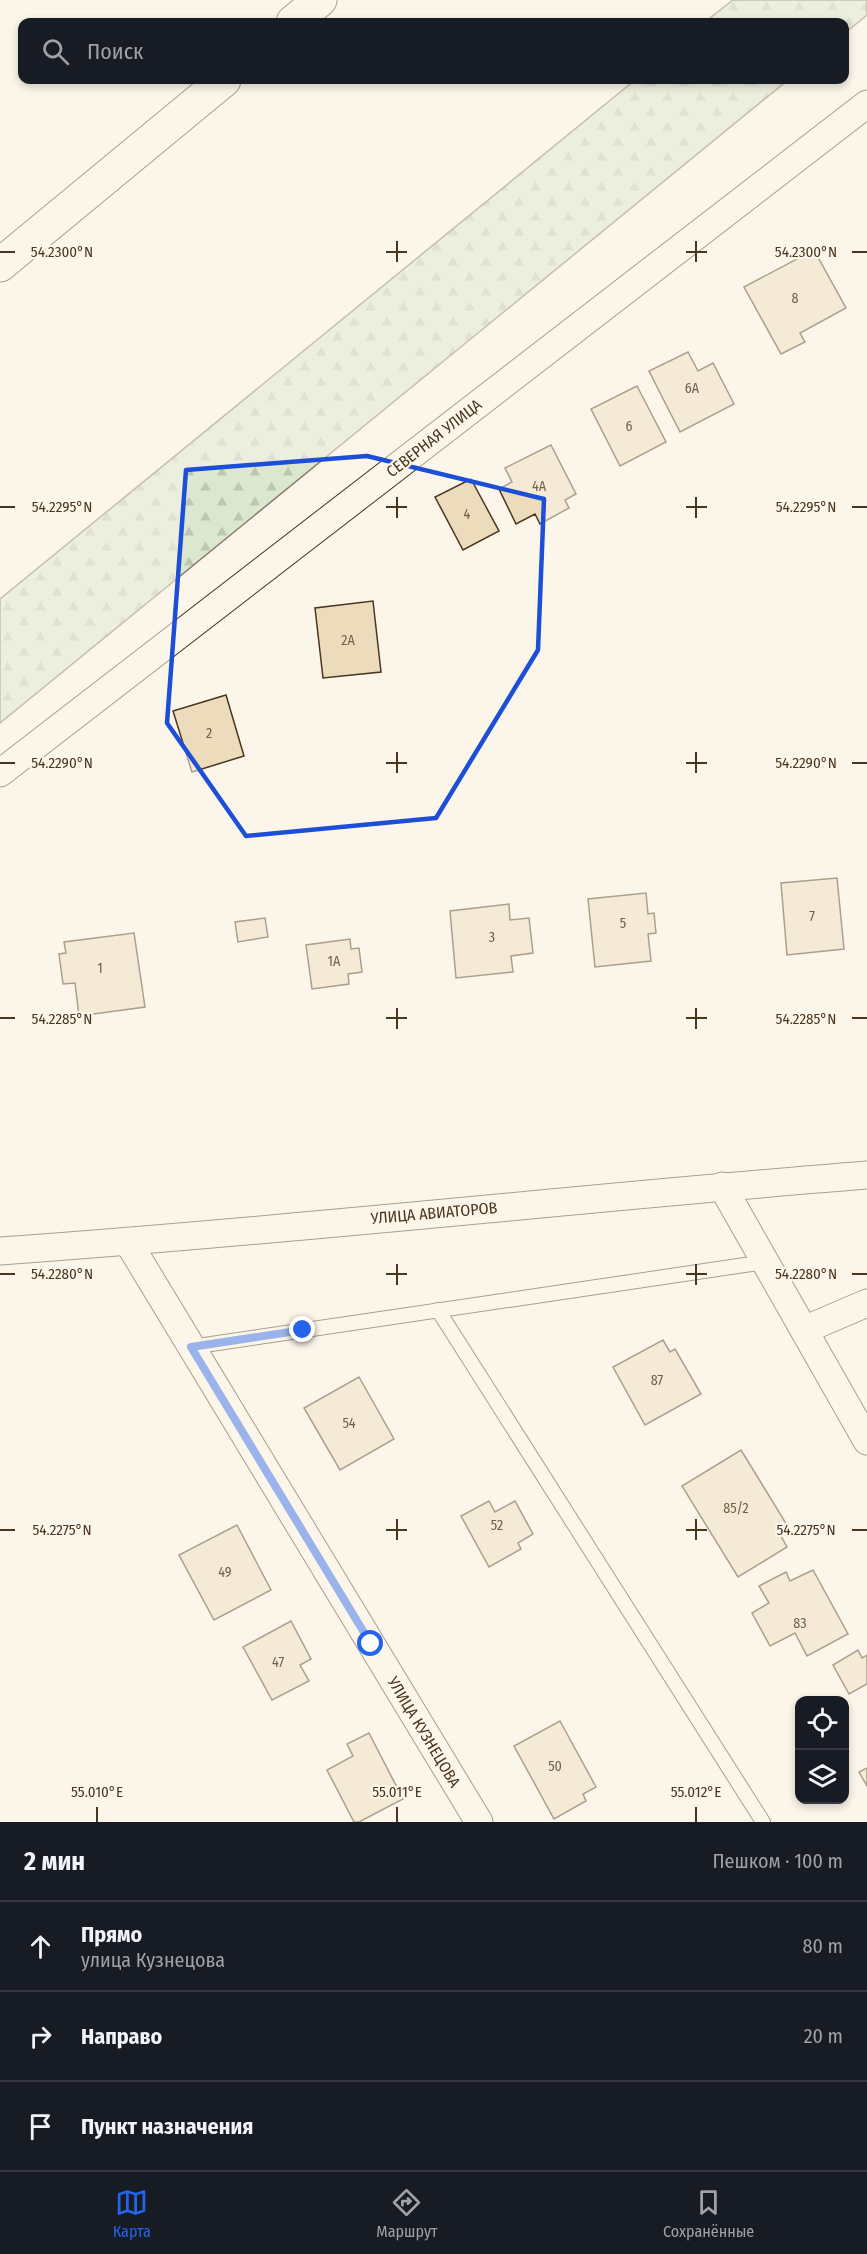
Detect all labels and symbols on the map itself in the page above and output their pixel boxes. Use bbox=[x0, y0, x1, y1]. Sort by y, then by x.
text: 54.2300°N bbox=[31, 243, 93, 261]
text: 54.2300°N bbox=[775, 243, 837, 261]
house number: 8 bbox=[792, 290, 799, 307]
house number: 6А bbox=[685, 380, 700, 397]
street label: СЕВЕРНАЯ УЛИЦА bbox=[383, 395, 486, 481]
house number: 6 bbox=[626, 418, 633, 435]
house number: 4А bbox=[532, 478, 547, 495]
text: 54.2295°N bbox=[32, 498, 92, 516]
text: 54.2295°N bbox=[776, 498, 836, 516]
house number: 4 bbox=[464, 506, 471, 523]
house number: 2А bbox=[341, 632, 355, 649]
house number: 2 bbox=[206, 725, 212, 742]
text: 54.2290°N bbox=[31, 754, 93, 772]
text: 54.2290°N bbox=[775, 754, 837, 772]
house number: 7 bbox=[809, 908, 815, 925]
house number: 5 bbox=[620, 915, 626, 932]
house number: 3 bbox=[489, 929, 495, 946]
house number: 1А bbox=[328, 953, 341, 970]
house number: 1 bbox=[97, 960, 103, 977]
text: 54.2285°N bbox=[32, 1010, 92, 1028]
text: 54.2285°N bbox=[776, 1010, 836, 1028]
street label: УЛИЦА АВИАТОРОВ bbox=[369, 1198, 498, 1228]
text: 54.2280°N bbox=[31, 1265, 93, 1283]
text: 54.2280°N bbox=[775, 1265, 837, 1283]
route end bbox=[289, 1316, 315, 1342]
house number: 87 bbox=[651, 1372, 664, 1389]
house number: 54 bbox=[342, 1415, 356, 1432]
house number: 85/2 bbox=[723, 1500, 749, 1517]
house number: 52 bbox=[491, 1517, 503, 1534]
text: 54.2275°N bbox=[32, 1521, 92, 1539]
text: 54.2275°N bbox=[776, 1521, 836, 1539]
house number: 49 bbox=[218, 1564, 232, 1581]
house number: 83 bbox=[793, 1615, 807, 1632]
route start bbox=[357, 1630, 383, 1656]
house number: 47 bbox=[272, 1654, 284, 1671]
street label: УЛИЦА КУЗНЕЦОВА bbox=[383, 1672, 465, 1791]
house number: 50 bbox=[548, 1758, 562, 1775]
text: 55.010°E bbox=[71, 1783, 123, 1801]
text: 55.011°E bbox=[372, 1783, 422, 1801]
text: 55.012°E bbox=[671, 1783, 721, 1801]

